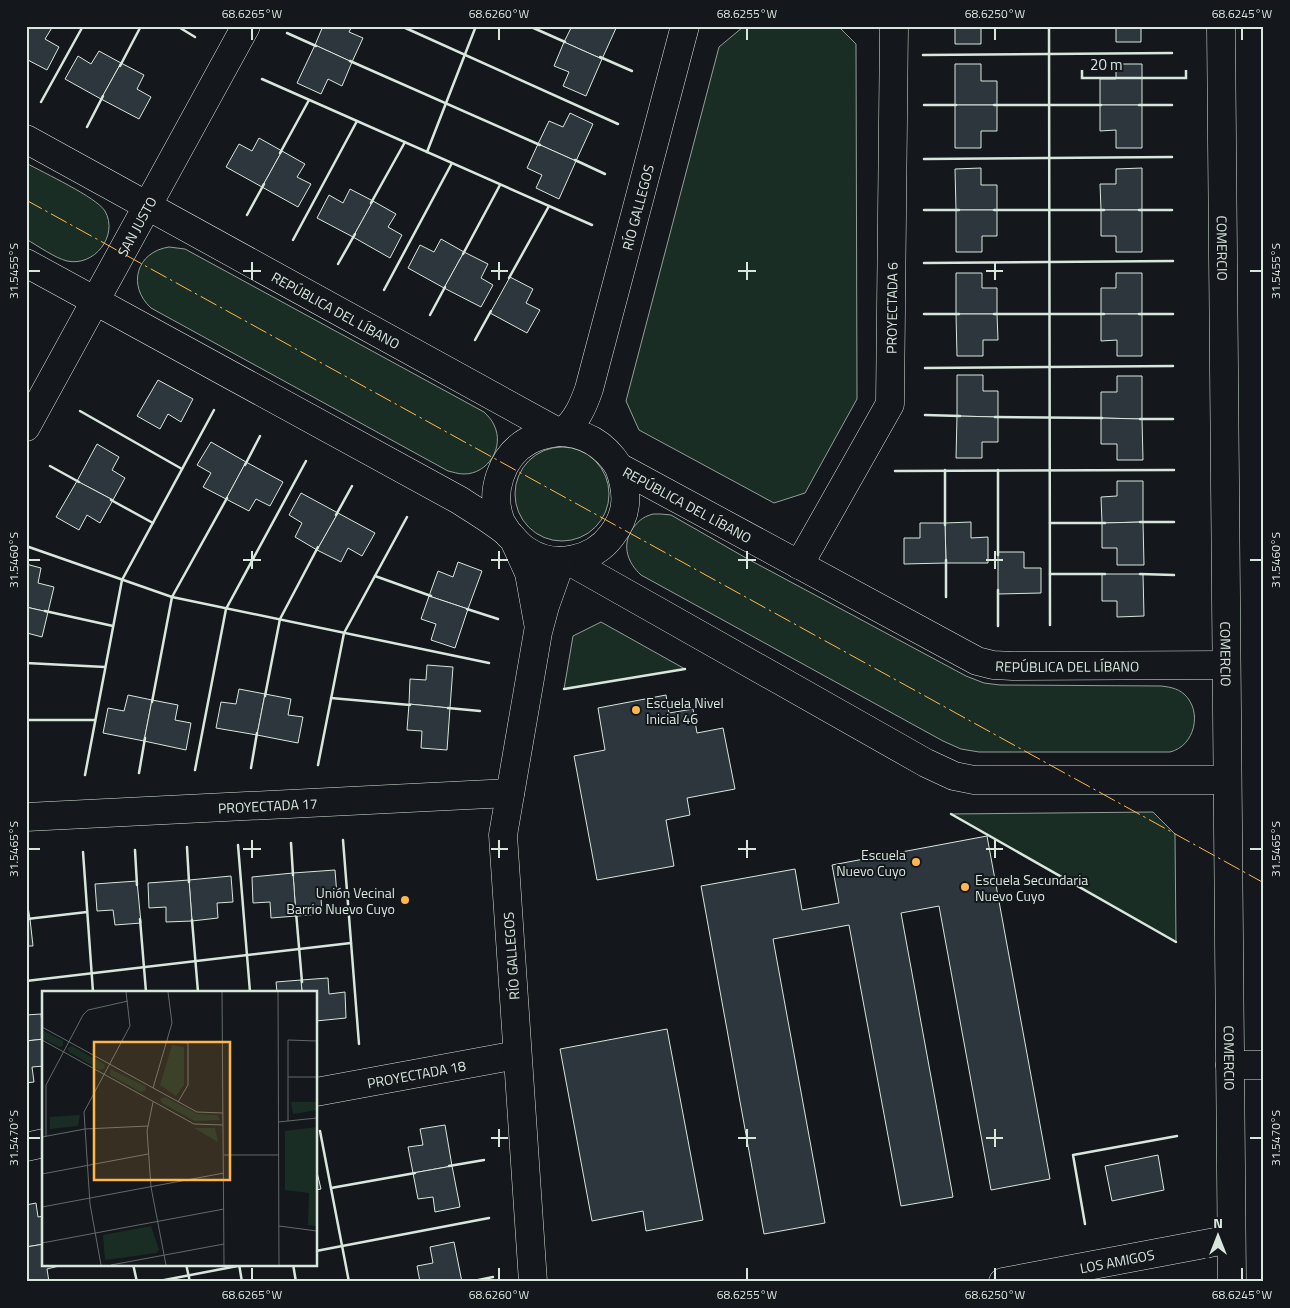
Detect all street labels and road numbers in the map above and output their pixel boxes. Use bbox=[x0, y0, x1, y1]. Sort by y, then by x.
street label: RÍO GALLEGOS bbox=[616, 162, 658, 252]
street label: SAN JUSTO bbox=[111, 193, 161, 260]
street label: COMERCIO bbox=[1212, 215, 1234, 281]
street label: PROYECTADA 6 bbox=[880, 262, 902, 354]
street label: REPÚBLICA DEL LÍBANO bbox=[268, 266, 404, 354]
street label: REPÚBLICA DEL LÍBANO bbox=[619, 461, 756, 548]
street label: COMERCIO bbox=[1216, 621, 1237, 687]
street label: REPÚBLICA DEL LÍBANO bbox=[995, 655, 1139, 677]
street label: PROYECTADA 17 bbox=[217, 792, 318, 818]
street label: RÍO GALLEGOS bbox=[497, 911, 525, 1001]
street label: COMERCIO bbox=[1219, 1025, 1241, 1091]
street label: PROYECTADA 18 bbox=[365, 1054, 467, 1093]
street label: LOS AMIGOS bbox=[1078, 1243, 1156, 1278]

